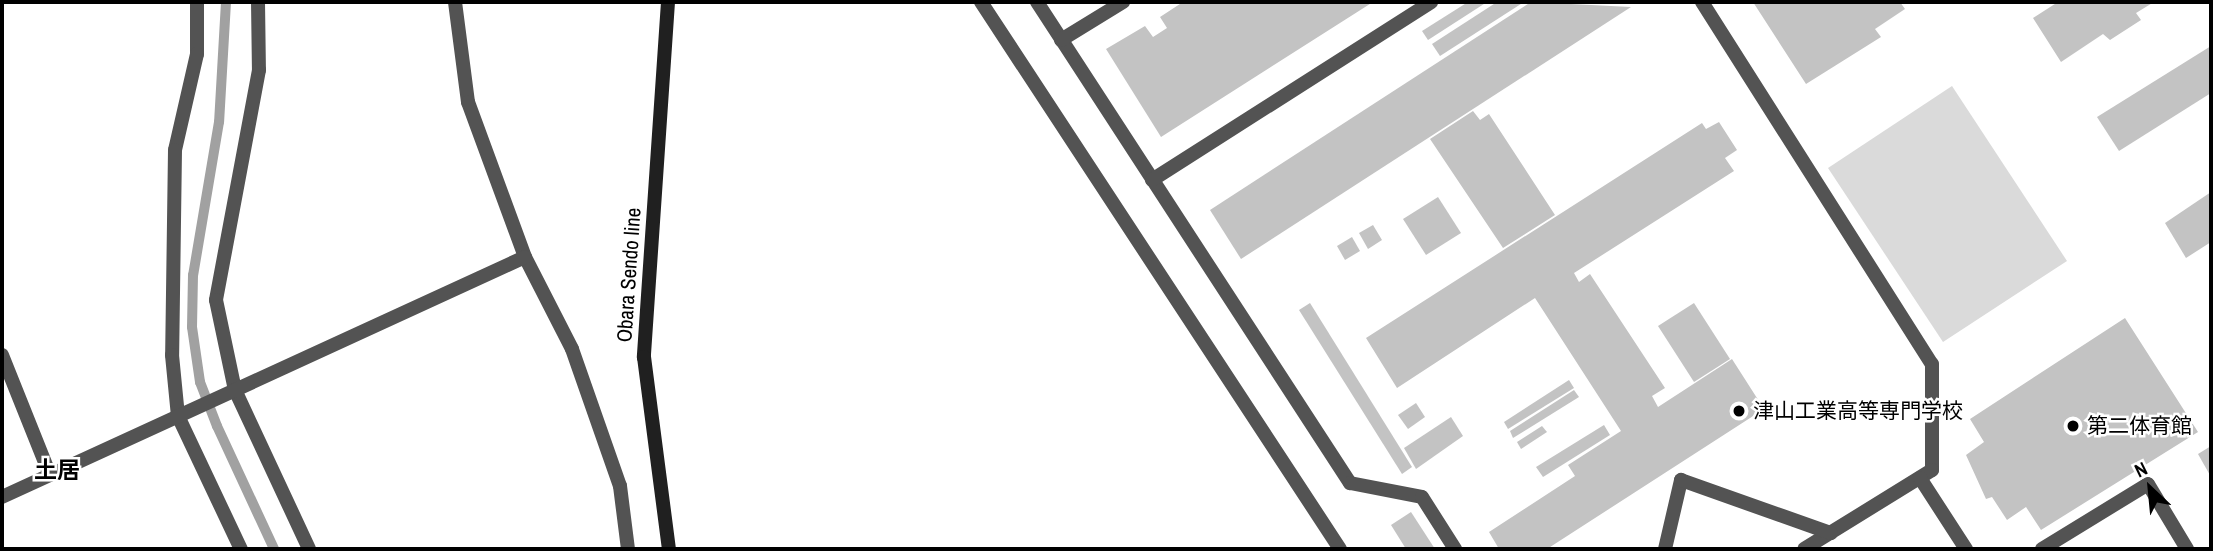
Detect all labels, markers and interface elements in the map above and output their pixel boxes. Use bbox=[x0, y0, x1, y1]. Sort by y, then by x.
street label: Obara Sendo line bbox=[612, 207, 646, 343]
place label: 津山工業高等専門学校 bbox=[1753, 398, 1963, 424]
marker: 津山工業高等専門学校 bbox=[1731, 403, 1747, 419]
place label: 第二体育館 bbox=[2087, 413, 2192, 439]
marker: 第二体育館 bbox=[2065, 418, 2081, 434]
north arrow bbox=[2115, 453, 2185, 523]
text: N bbox=[2130, 455, 2152, 483]
district label: 土居 bbox=[34, 456, 80, 484]

